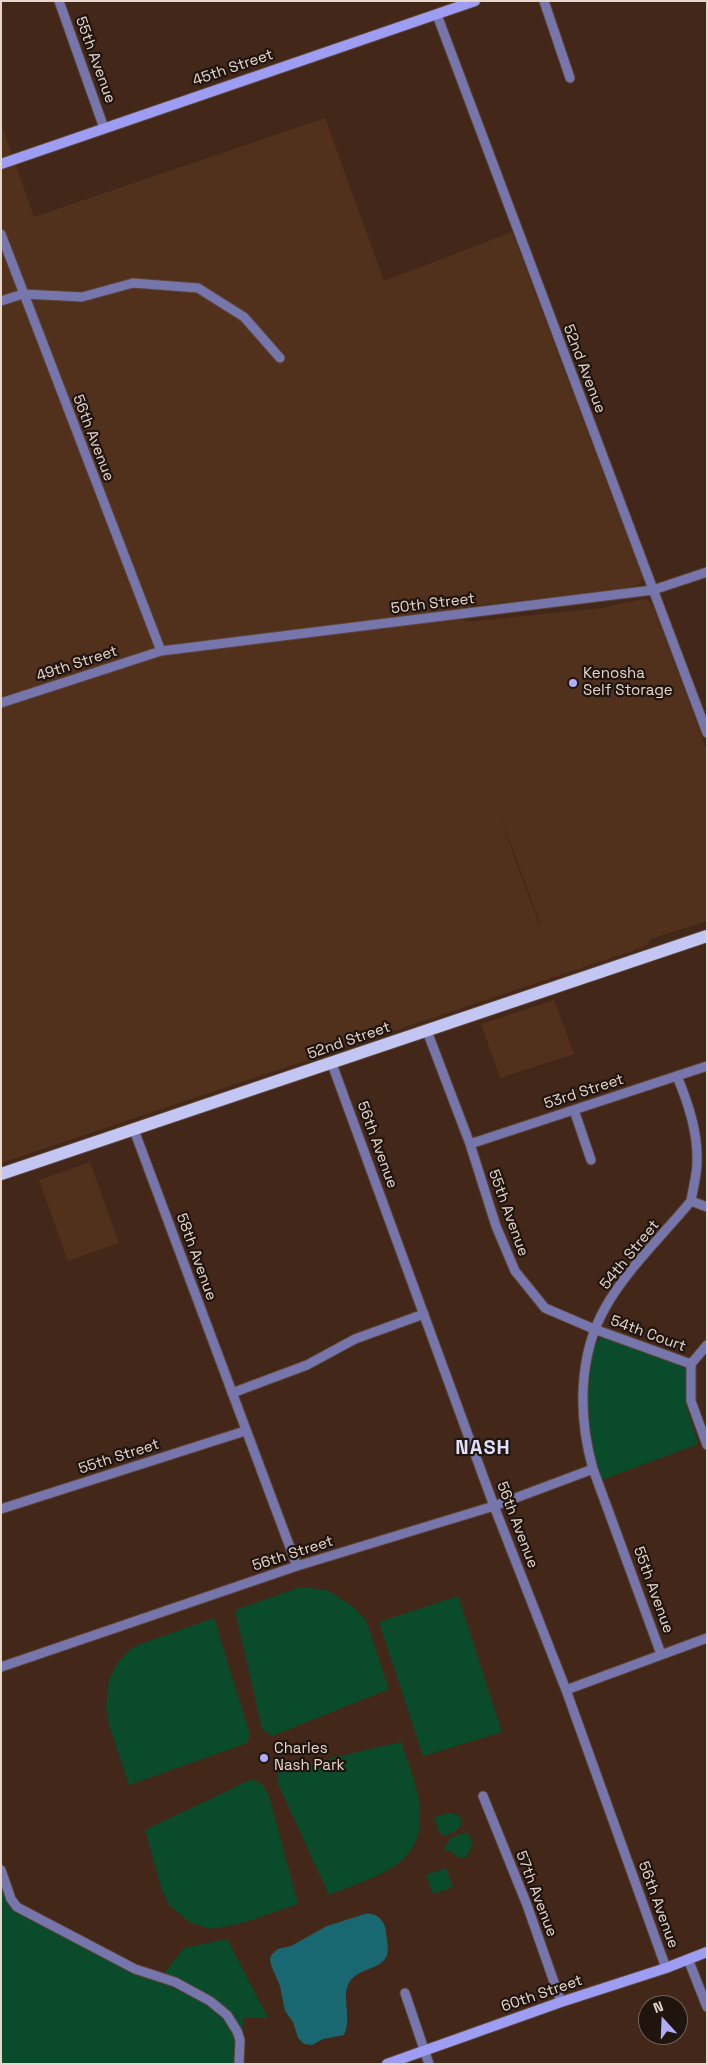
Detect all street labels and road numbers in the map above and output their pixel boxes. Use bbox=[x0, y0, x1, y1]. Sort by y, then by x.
street label: 55th Avenue bbox=[71, 14, 119, 106]
street label: 45th Street bbox=[190, 46, 276, 90]
street label: 52nd Avenue bbox=[559, 322, 609, 416]
street label: 56th Avenue bbox=[68, 392, 118, 484]
street label: 50th Street bbox=[390, 590, 476, 618]
street label: 49th Street bbox=[34, 642, 120, 686]
street label: 52nd Street bbox=[305, 1018, 393, 1064]
street label: 53rd Street bbox=[542, 1071, 626, 1113]
street label: 56th Avenue bbox=[353, 1099, 401, 1191]
street label: 55th Avenue bbox=[484, 1167, 532, 1259]
street label: 58th Avenue bbox=[172, 1211, 220, 1303]
street label: 54th Street bbox=[597, 1217, 663, 1293]
street label: 54th Court bbox=[608, 1312, 688, 1356]
street label: 55th Street bbox=[76, 1435, 162, 1479]
street label: 56th Avenue bbox=[492, 1479, 542, 1571]
street label: 56th Street bbox=[250, 1532, 336, 1576]
street label: 55th Avenue bbox=[629, 1544, 677, 1636]
street label: 57th Avenue bbox=[511, 1849, 561, 1939]
street label: 56th Avenue bbox=[634, 1859, 682, 1951]
street label: 60th Street bbox=[499, 1972, 585, 2016]

